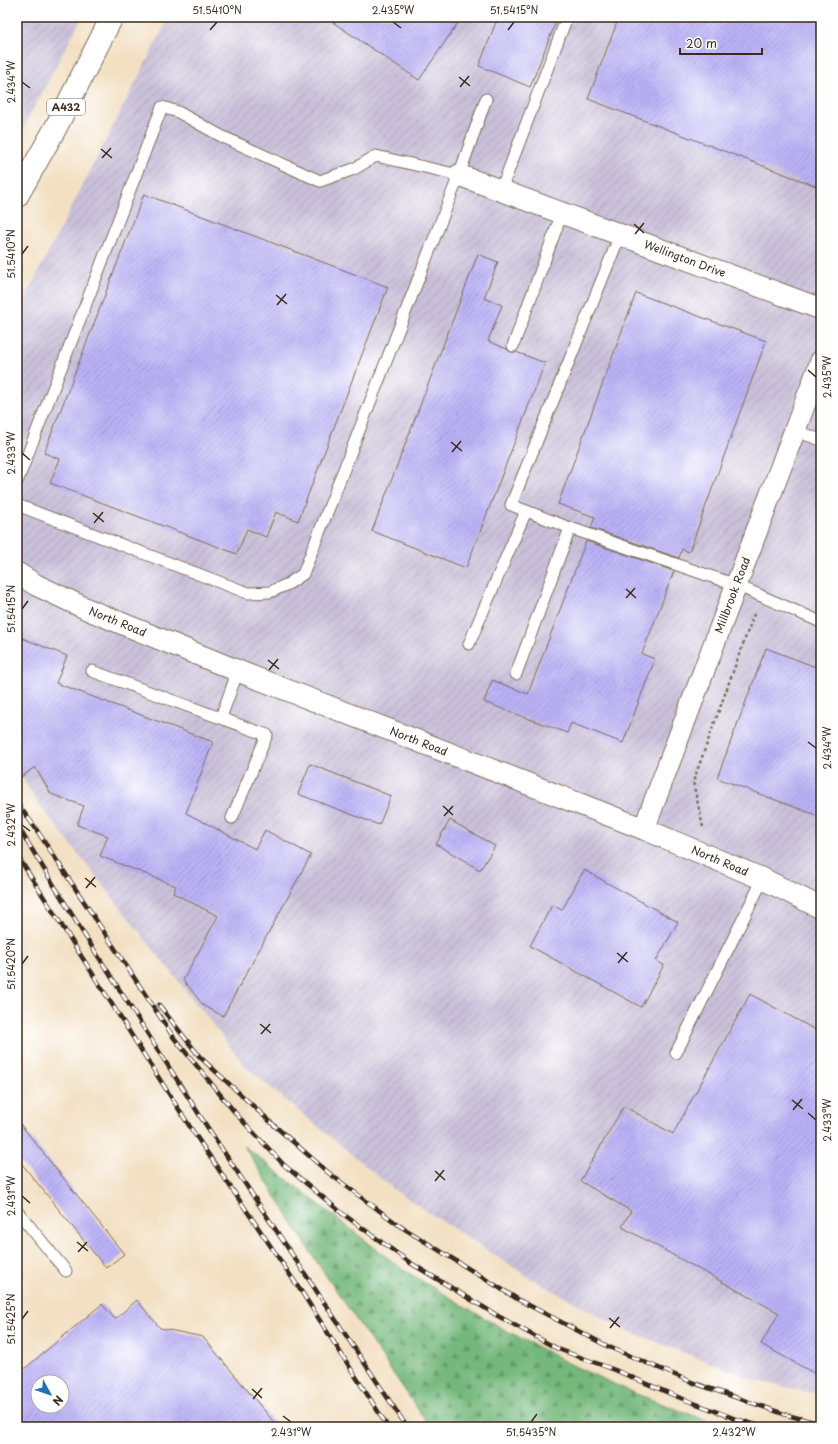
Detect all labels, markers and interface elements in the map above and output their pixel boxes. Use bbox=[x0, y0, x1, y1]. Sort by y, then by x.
text: 51.5410°N bbox=[192, 2, 242, 17]
text: 2.435°W bbox=[372, 2, 415, 17]
text: 51.5415°N bbox=[490, 2, 538, 17]
scale bar bbox=[680, 30, 762, 56]
text: 20 m bbox=[686, 34, 717, 52]
text: 2.434°W bbox=[3, 60, 18, 104]
road number: A432 bbox=[47, 99, 85, 115]
text: 51.5410°N bbox=[3, 229, 18, 279]
street label: Wellington Drive bbox=[642, 235, 729, 281]
text: 2.435°W bbox=[819, 355, 834, 398]
text: 2.433°W bbox=[3, 431, 18, 475]
street label: Millbrook Road bbox=[710, 554, 754, 636]
text: 51.5415°N bbox=[3, 585, 18, 633]
street label: North Road bbox=[87, 602, 149, 641]
street label: North Road bbox=[388, 722, 450, 760]
text: 2.434°W bbox=[819, 726, 834, 770]
text: 2.432°W bbox=[3, 803, 18, 847]
street label: North Road bbox=[689, 841, 751, 880]
text: 51.5420°N bbox=[3, 938, 18, 990]
text: 2.433°W bbox=[819, 1098, 834, 1142]
text: 2.431°W bbox=[3, 1175, 18, 1216]
text: 51.5425°N bbox=[3, 1293, 18, 1345]
north arrow bbox=[30, 1374, 70, 1414]
text: N bbox=[49, 1392, 67, 1410]
text: 2.431°W bbox=[271, 1424, 312, 1439]
text: 51.5435°N bbox=[506, 1424, 557, 1439]
text: 2.432°W bbox=[712, 1424, 756, 1439]

